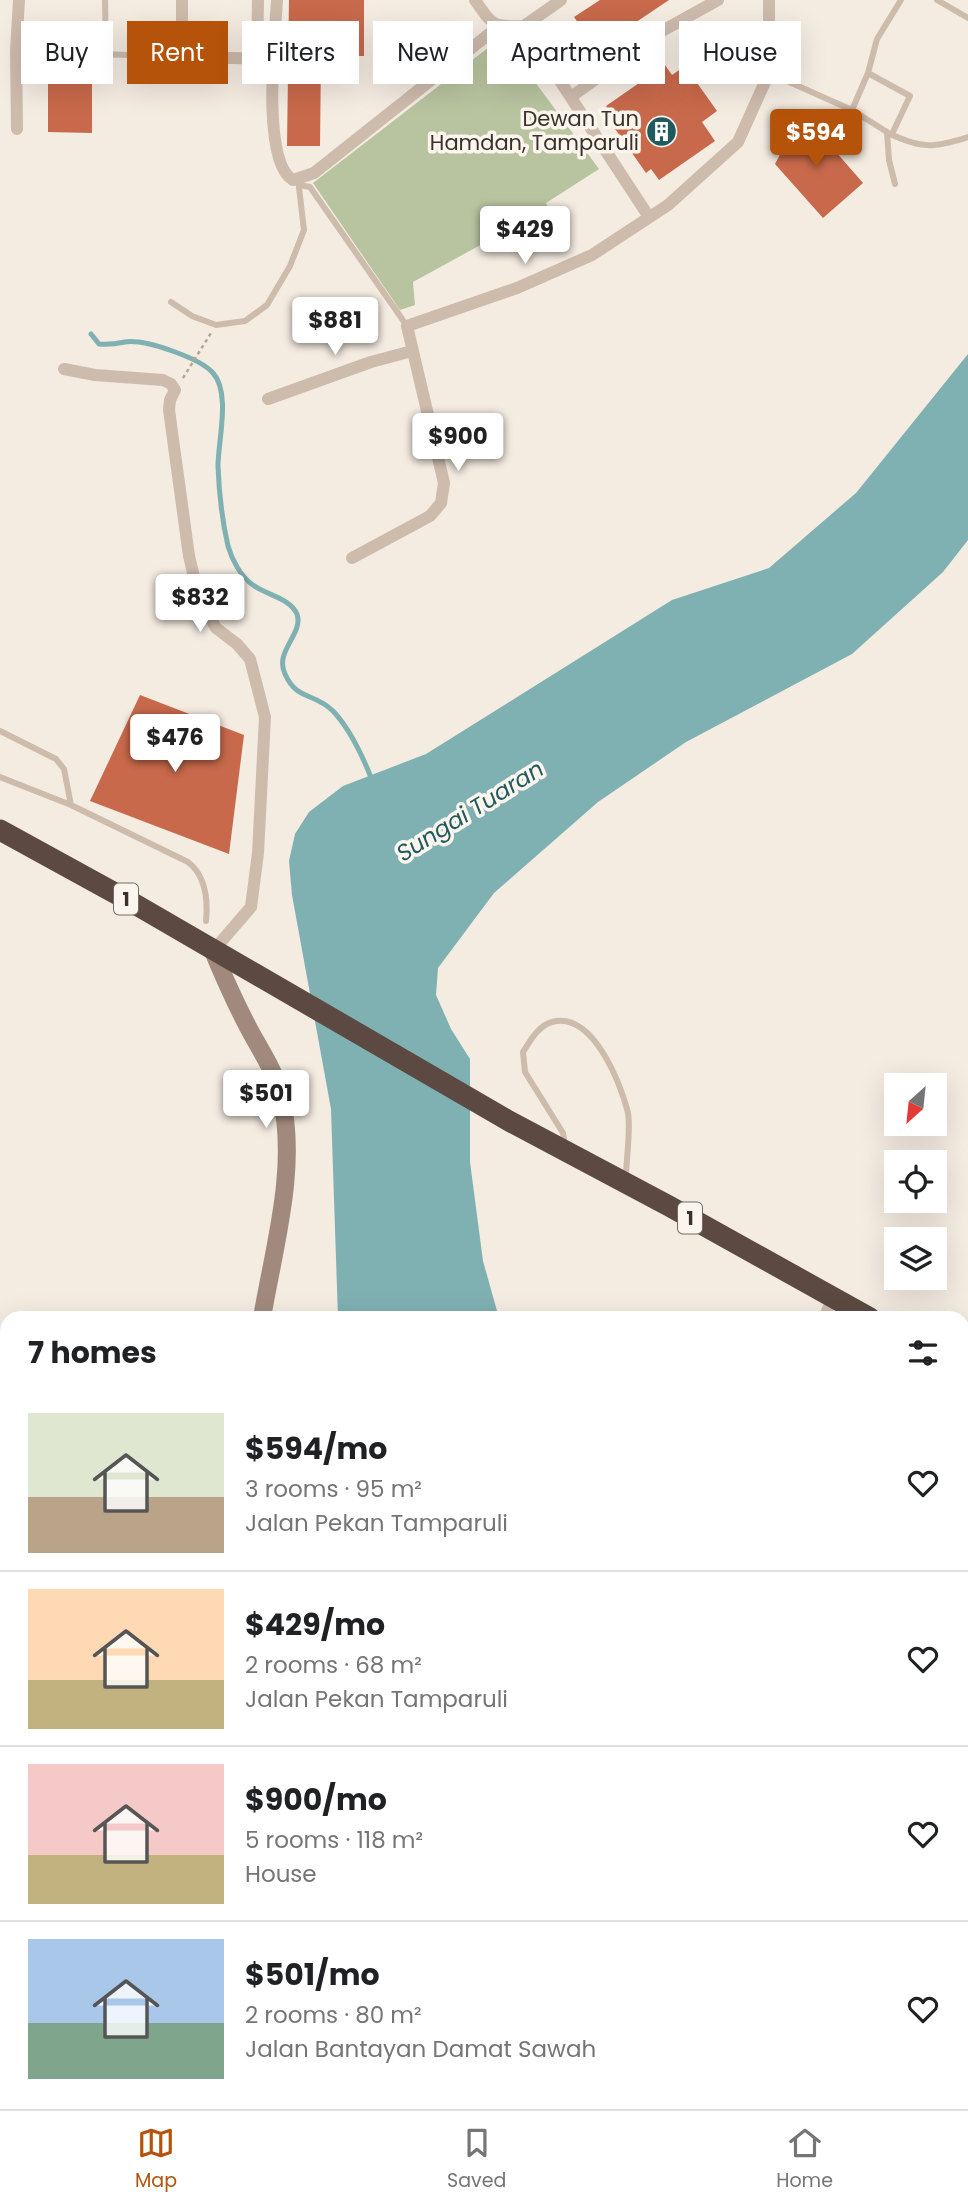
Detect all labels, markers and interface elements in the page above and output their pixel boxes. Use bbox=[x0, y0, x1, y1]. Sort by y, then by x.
chip: Buy bbox=[21, 21, 113, 84]
chip: Rent bbox=[127, 21, 228, 84]
chip: Filters bbox=[242, 21, 359, 84]
chip: New bbox=[373, 21, 473, 84]
chip: Apartment bbox=[487, 21, 665, 84]
chip: House bbox=[679, 21, 801, 84]
place label: Dewan Tun Hamdan, Tamparuli bbox=[430, 104, 639, 157]
pin: $594 bbox=[775, 110, 857, 169]
building icon: Dewan Tun Hamdan, Tamparuli bbox=[645, 114, 679, 148]
text: $594 bbox=[786, 116, 846, 148]
pin: $429 bbox=[484, 206, 566, 266]
text: $429 bbox=[496, 213, 554, 245]
pin: $881 bbox=[294, 298, 376, 357]
text: $881 bbox=[308, 304, 362, 336]
pin: $900 bbox=[417, 414, 499, 473]
text: $900 bbox=[428, 420, 488, 452]
pin: $832 bbox=[159, 574, 241, 634]
text: $832 bbox=[171, 581, 229, 613]
pin: $476 bbox=[134, 714, 216, 774]
text: $476 bbox=[146, 721, 204, 753]
water label: Sungai Tuaran bbox=[390, 753, 550, 869]
road number: 1 bbox=[114, 884, 138, 914]
pin: $501 bbox=[225, 1070, 307, 1130]
north arrow bbox=[884, 1073, 947, 1136]
map controls bbox=[884, 1073, 947, 1290]
text: $501 bbox=[239, 1077, 293, 1109]
button: locate bbox=[884, 1150, 947, 1213]
road number: 1 bbox=[678, 1202, 702, 1234]
button: layers bbox=[884, 1227, 947, 1290]
text: 7 homes bbox=[28, 1331, 157, 1374]
icon: filters bbox=[904, 1334, 942, 1372]
text: $594/mo bbox=[245, 1427, 387, 1470]
icon: home bbox=[84, 1441, 168, 1525]
icon: heart bbox=[904, 1464, 942, 1502]
text: 3 rooms · 95 m² bbox=[245, 1473, 422, 1505]
text: Jalan Pekan Tamparuli bbox=[245, 1507, 508, 1539]
text: $429/mo bbox=[245, 1603, 385, 1646]
icon: home bbox=[84, 1617, 168, 1701]
icon: heart bbox=[904, 1640, 942, 1678]
text: 2 rooms · 68 m² bbox=[245, 1649, 422, 1681]
text: Jalan Pekan Tamparuli bbox=[245, 1683, 508, 1715]
text: $900/mo bbox=[245, 1778, 387, 1821]
icon: home bbox=[84, 1792, 168, 1876]
icon: heart bbox=[904, 1815, 942, 1853]
text: 5 rooms · 118 m² bbox=[245, 1824, 423, 1856]
text: House bbox=[245, 1858, 317, 1890]
text: $501/mo bbox=[245, 1953, 380, 1996]
icon: home bbox=[84, 1967, 168, 2051]
icon: heart bbox=[904, 1990, 942, 2028]
text: 2 rooms · 80 m² bbox=[245, 1999, 422, 2031]
text: Jalan Bantayan Damat Sawah bbox=[245, 2033, 596, 2065]
tab: Map bbox=[135, 2124, 177, 2195]
tab: Saved bbox=[447, 2124, 506, 2195]
tab: Home bbox=[776, 2124, 833, 2195]

